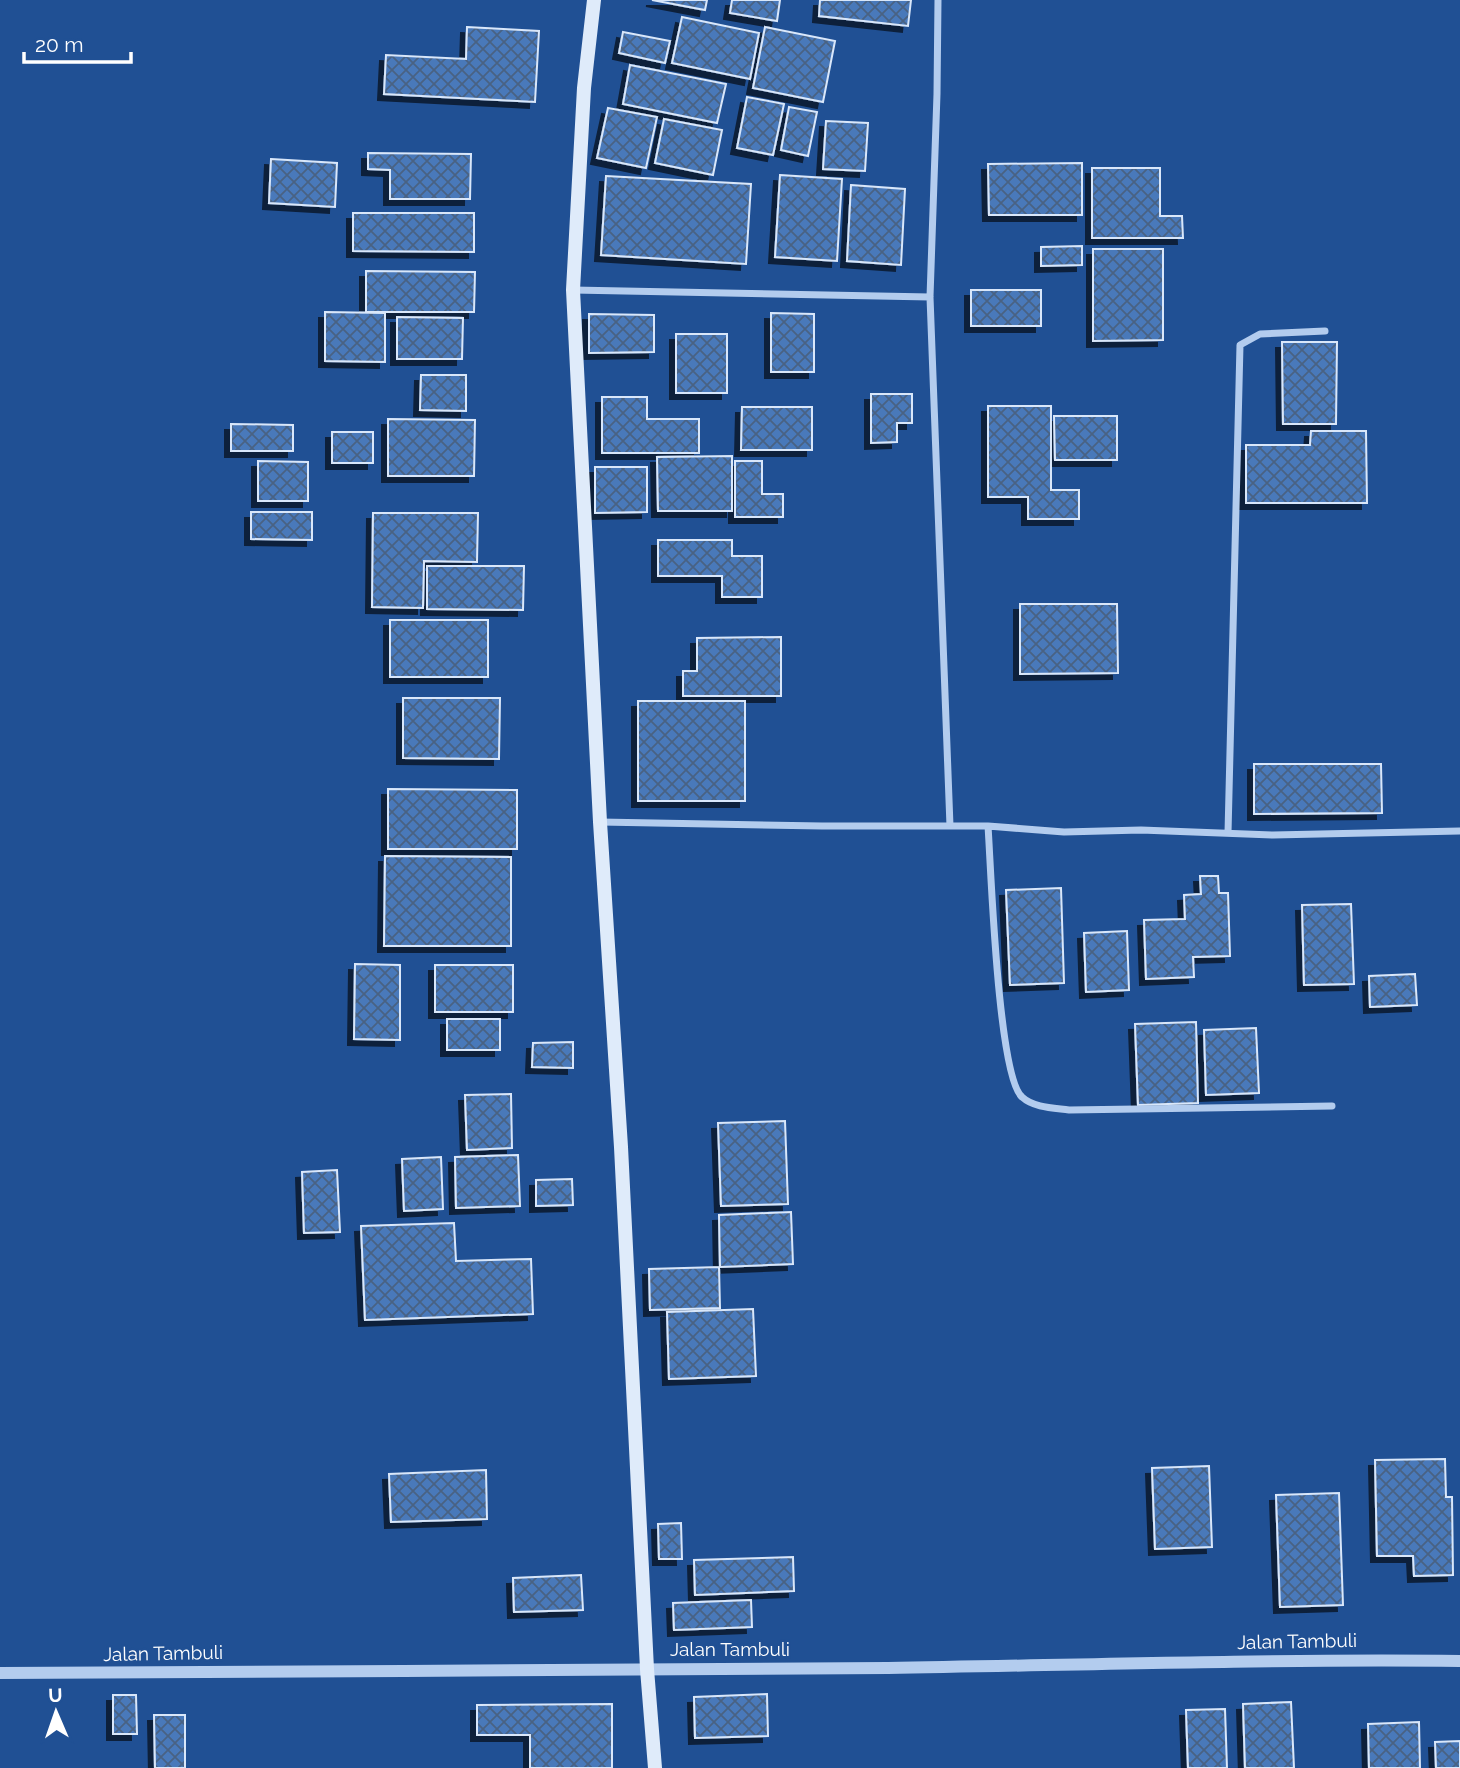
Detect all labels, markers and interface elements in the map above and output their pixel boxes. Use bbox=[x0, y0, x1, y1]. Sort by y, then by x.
scale bar bbox=[24, 21, 131, 65]
text: 20 m bbox=[35, 32, 83, 57]
street label: Jalan Tambuli bbox=[1237, 1629, 1357, 1653]
street label: Jalan Tambuli bbox=[670, 1638, 790, 1660]
street label: Jalan Tambuli bbox=[103, 1641, 223, 1665]
north arrow bbox=[21, 1677, 91, 1747]
text: U bbox=[48, 1684, 63, 1706]

